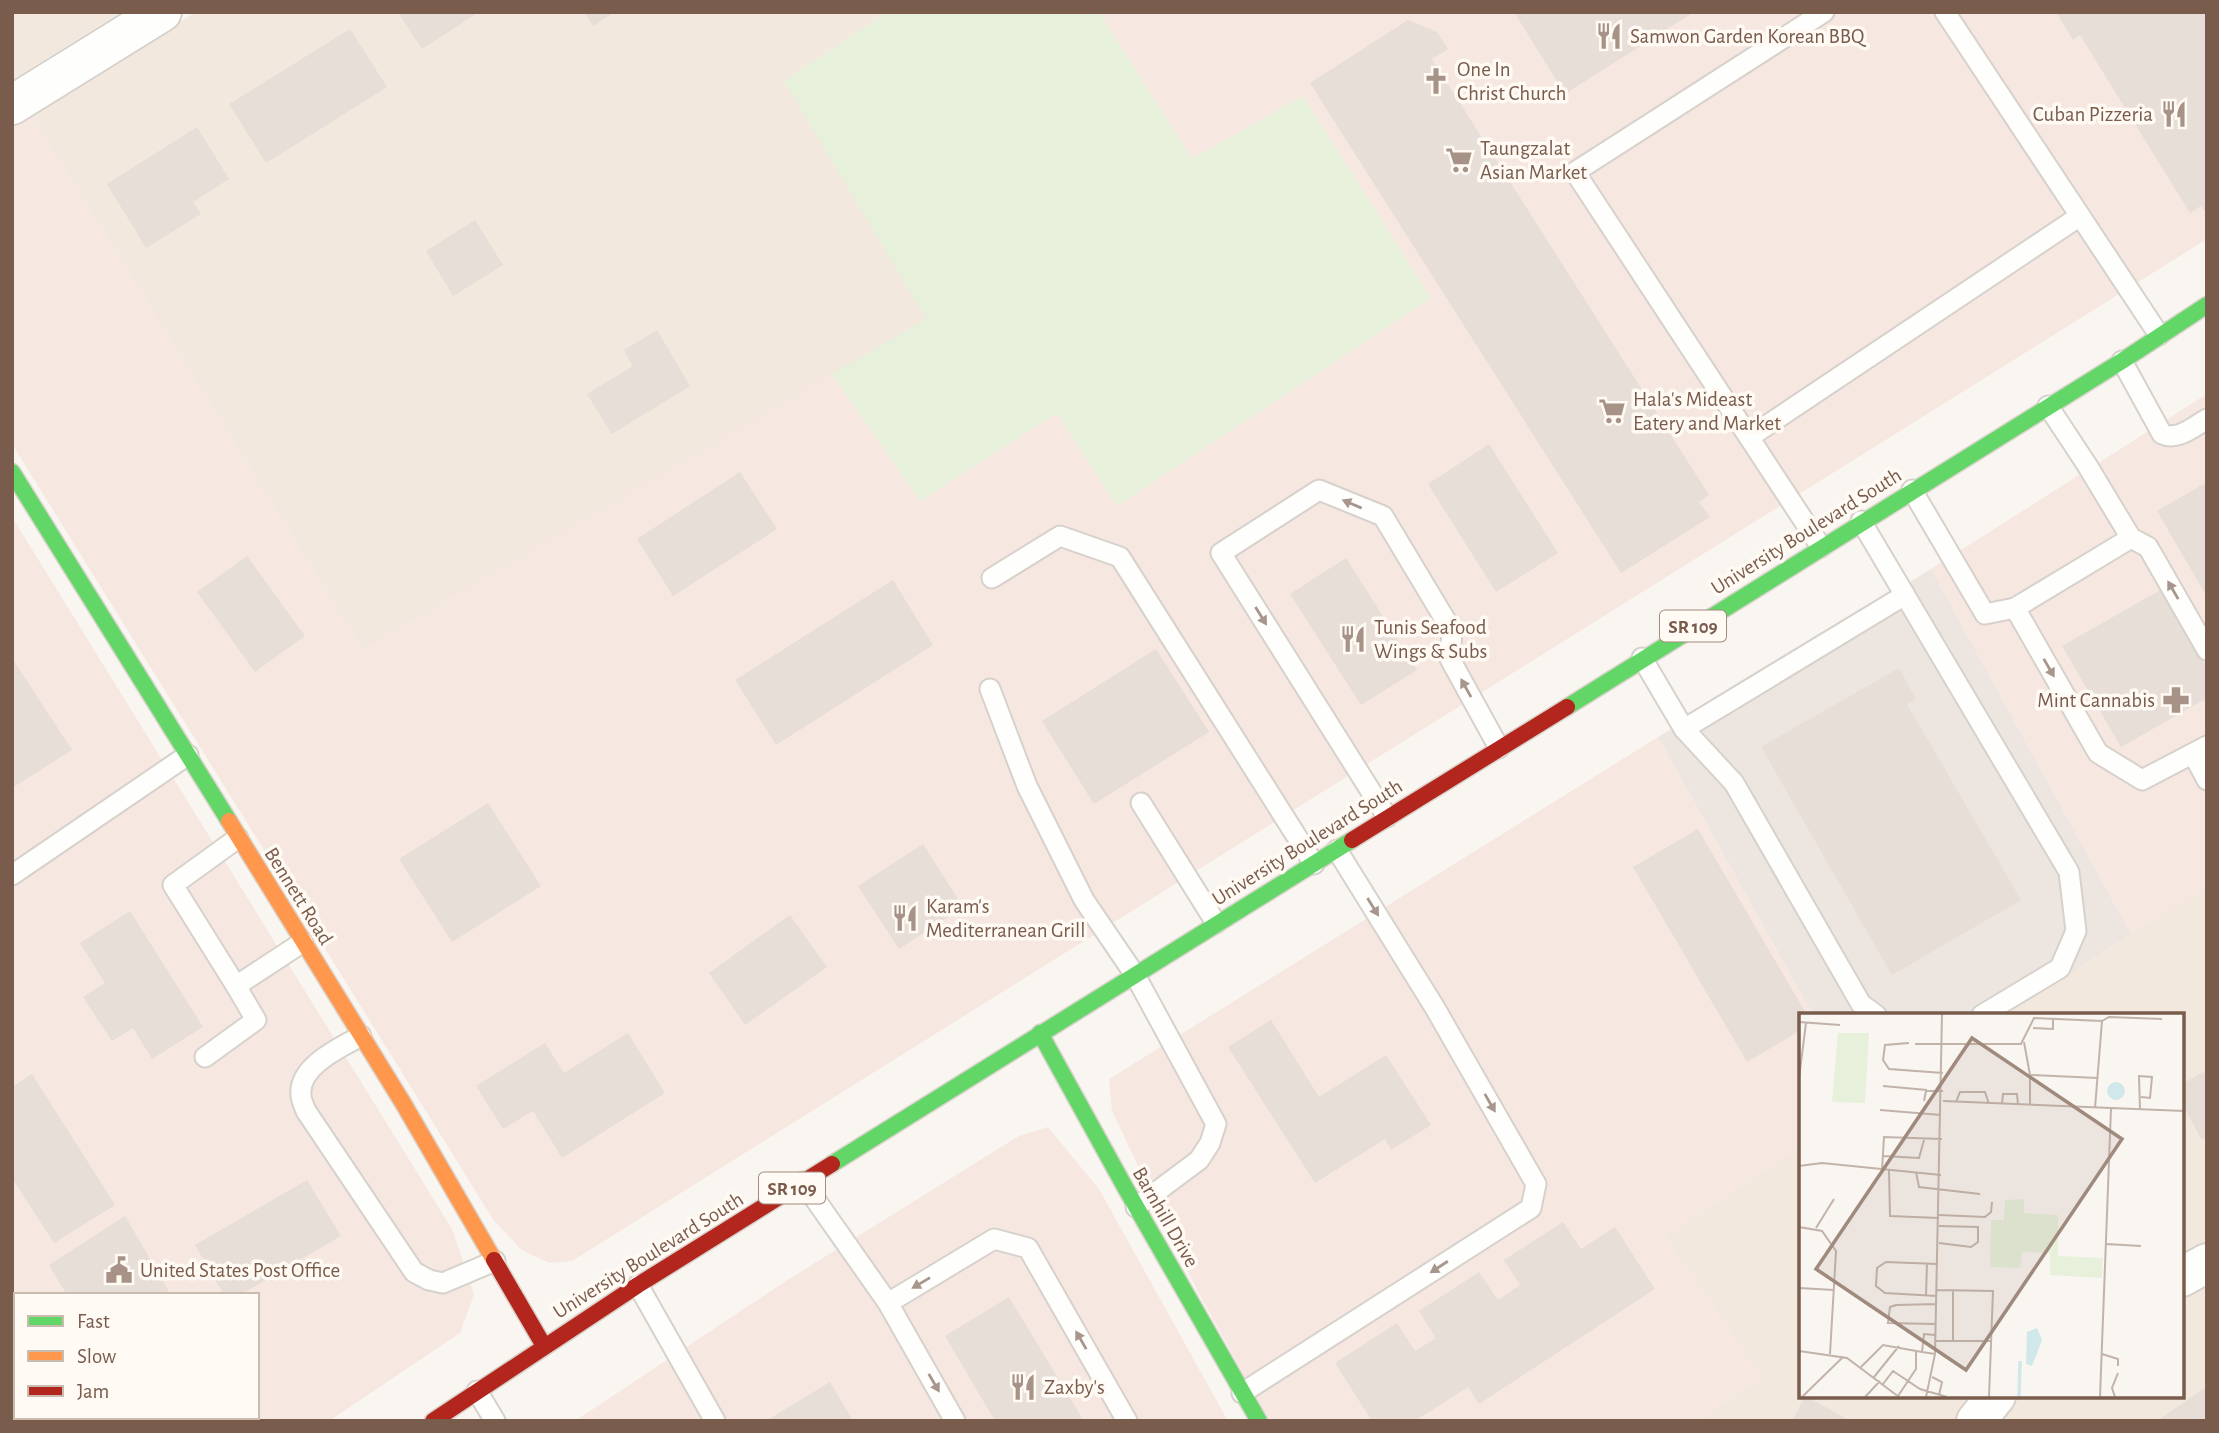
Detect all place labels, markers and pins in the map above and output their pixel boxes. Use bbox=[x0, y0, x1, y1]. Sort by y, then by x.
restaurant icon: Samwon Garden Korean BBQ bbox=[1594, 21, 1624, 51]
place label: Samwon Garden Korean BBQ bbox=[1630, 26, 1867, 47]
place label: One In Christ Church bbox=[1457, 59, 1567, 104]
church icon: One In Christ Church bbox=[1421, 66, 1451, 96]
restaurant icon: Cuban Pizzeria bbox=[2159, 99, 2189, 129]
place label: Cuban Pizzeria bbox=[2033, 104, 2153, 125]
place label: Taungzalat Asian Market bbox=[1480, 138, 1587, 183]
supermarket icon: Taungzalat Asian Market bbox=[1444, 145, 1474, 175]
place label: Hala's Mideast Eatery and Market bbox=[1633, 389, 1781, 434]
supermarket icon: Hala's Mideast Eatery and Market bbox=[1597, 396, 1627, 426]
place label: Tunis Seafood Wings & Subs bbox=[1374, 617, 1487, 662]
restaurant icon: Tunis Seafood Wings & Subs bbox=[1338, 624, 1368, 654]
pharmacy icon: Mint Cannabis bbox=[2161, 685, 2191, 715]
place label: Mint Cannabis bbox=[2037, 690, 2155, 711]
place label: Karam's Mediterranean Grill bbox=[926, 896, 1085, 941]
restaurant icon: Karam's Mediterranean Grill bbox=[890, 903, 920, 933]
public building icon: United States Post Office bbox=[104, 1255, 134, 1285]
place label: United States Post Office bbox=[140, 1260, 340, 1281]
restaurant icon: Zaxby's bbox=[1008, 1372, 1038, 1402]
place label: Zaxby's bbox=[1044, 1377, 1105, 1398]

